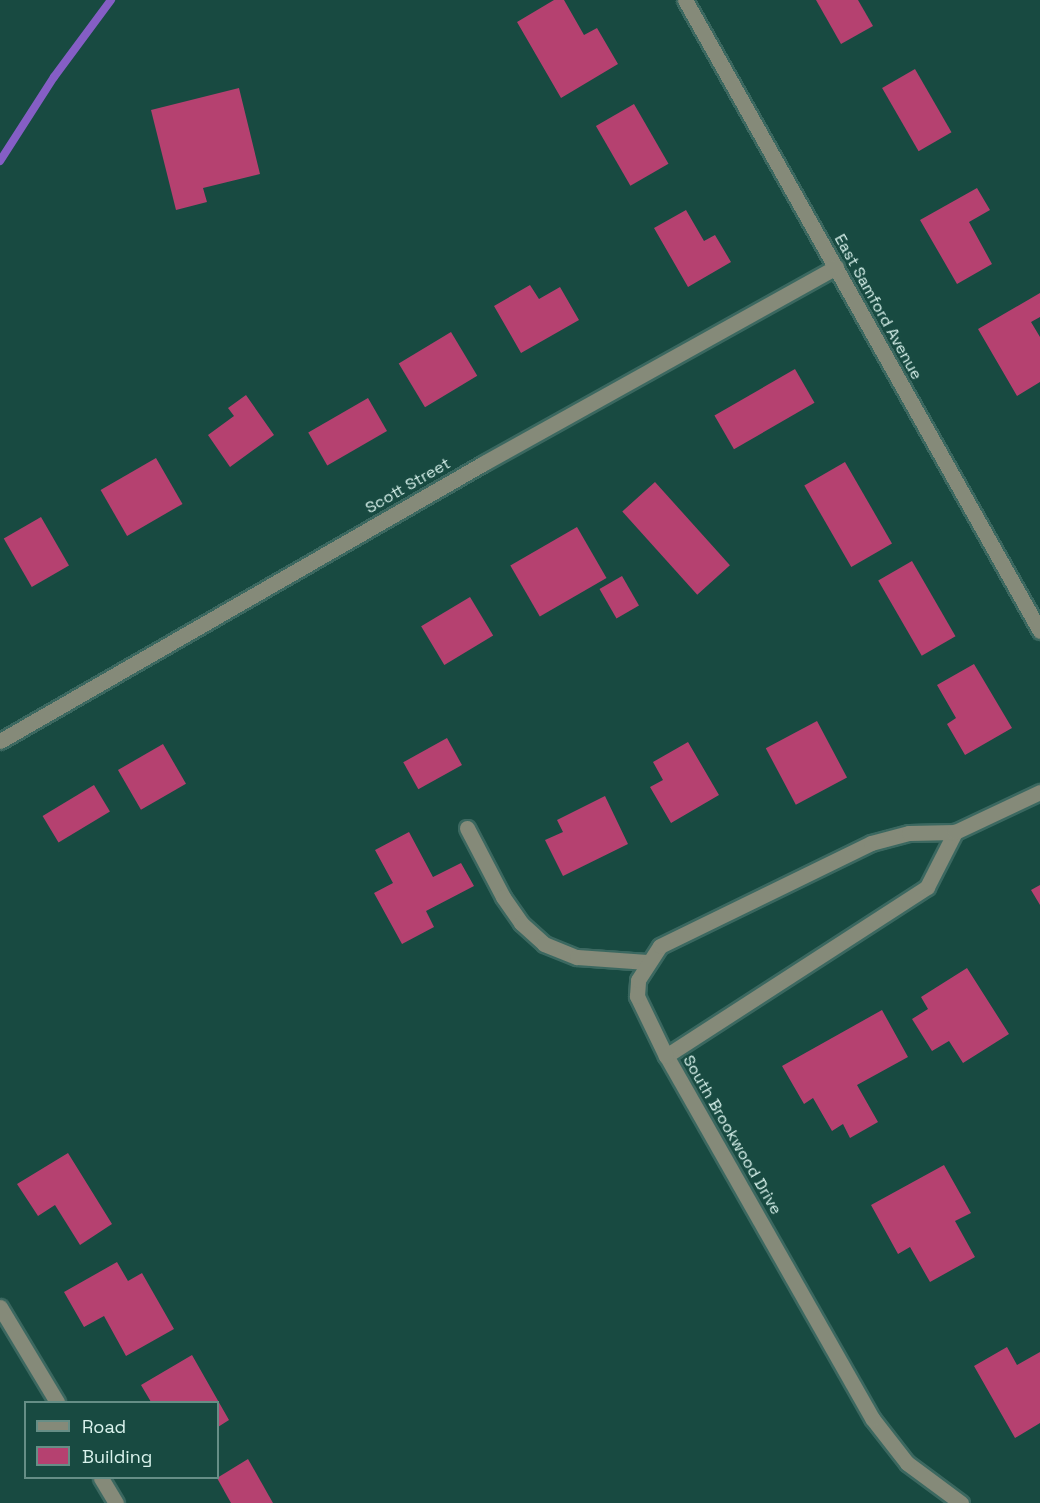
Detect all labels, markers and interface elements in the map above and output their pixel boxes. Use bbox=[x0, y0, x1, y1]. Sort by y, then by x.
street label: East Samford Avenue bbox=[830, 231, 926, 383]
street label: Scott Street bbox=[362, 454, 454, 518]
street label: South Brookwood Drive bbox=[679, 1052, 785, 1218]
legend bbox=[24, 1401, 219, 1479]
text: Road bbox=[82, 1415, 126, 1438]
text: Building bbox=[82, 1445, 152, 1468]

